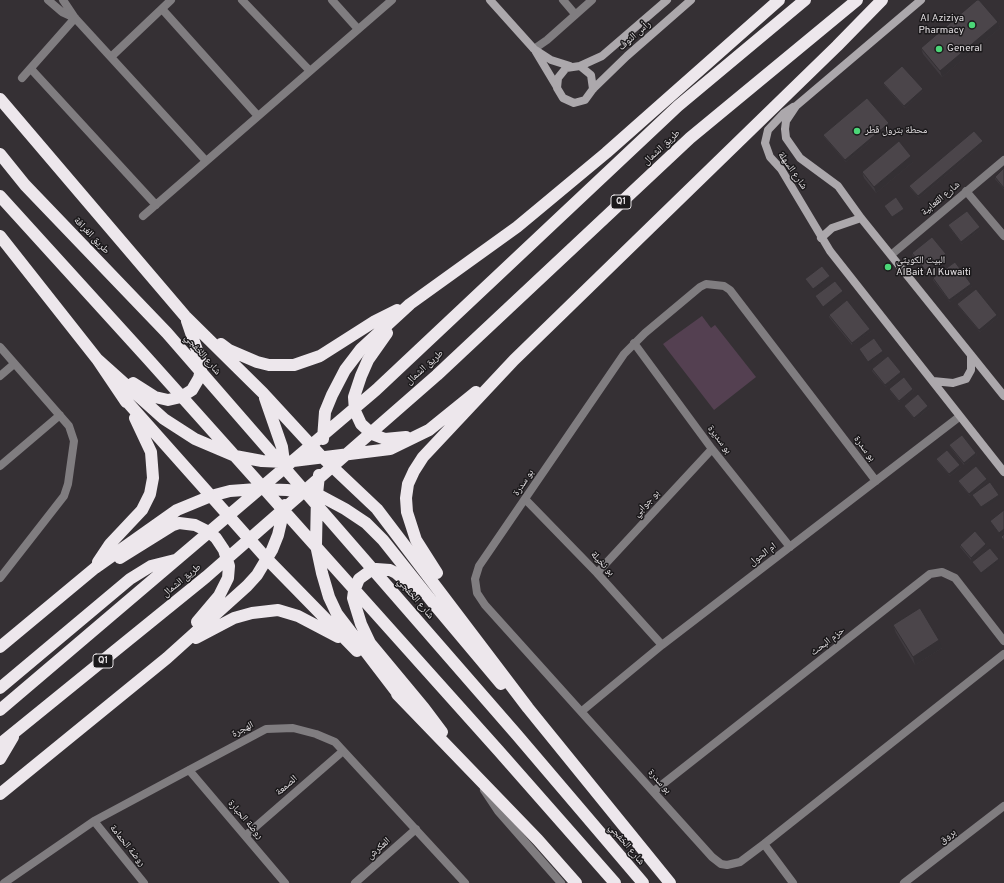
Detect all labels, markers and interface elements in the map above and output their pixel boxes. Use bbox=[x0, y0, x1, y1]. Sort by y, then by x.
place label: Al Aziziya Pharmacy bbox=[918, 13, 964, 36]
street label: رأس النوف bbox=[616, 19, 654, 53]
marker: Al Aziziya Pharmacy bbox=[967, 20, 977, 30]
place label: General bbox=[947, 43, 982, 55]
marker: General bbox=[934, 44, 944, 54]
place label: محطة بترول قطر bbox=[865, 125, 927, 137]
marker: محطة بترول قطر bbox=[852, 126, 862, 136]
street label: طريق الشمال bbox=[641, 128, 683, 168]
street label: شارع السهلة bbox=[775, 150, 809, 192]
street label: شارع القعابية bbox=[919, 179, 963, 219]
road number: Q1 bbox=[611, 195, 631, 209]
street label: طريق الغرافة bbox=[70, 215, 112, 257]
place label: البيت الكويتي AlBait Al Kuwaiti bbox=[896, 255, 971, 278]
marker: البيت الكويتي AlBait Al Kuwaiti bbox=[883, 262, 893, 272]
street label: شارع الخفجي bbox=[181, 332, 223, 378]
street label: طريق الشمال bbox=[404, 348, 446, 388]
street label: بو سديرة bbox=[704, 423, 734, 457]
street label: بو سدرة bbox=[850, 434, 878, 464]
street label: بو سدرة bbox=[511, 468, 537, 498]
street label: بو جوابي bbox=[631, 488, 663, 520]
street label: ام الحول bbox=[747, 541, 779, 569]
street label: بو نخيلة bbox=[587, 549, 617, 579]
street label: طريق الشمال bbox=[160, 562, 204, 600]
street label: شارع الخفجي bbox=[394, 576, 436, 622]
street label: حزم البحث bbox=[809, 625, 847, 659]
road number: Q1 bbox=[93, 654, 113, 668]
street label: الهجرة bbox=[230, 719, 256, 741]
street label: بو سدرة bbox=[645, 767, 673, 797]
street label: الصمعة bbox=[274, 773, 300, 799]
street label: روضة الحبارة bbox=[225, 798, 265, 842]
street label: شارع الخفجي bbox=[605, 822, 647, 868]
street label: روضة الحمامة bbox=[107, 823, 147, 869]
street label: بروق bbox=[937, 827, 959, 847]
street label: العكرش bbox=[365, 835, 393, 863]

